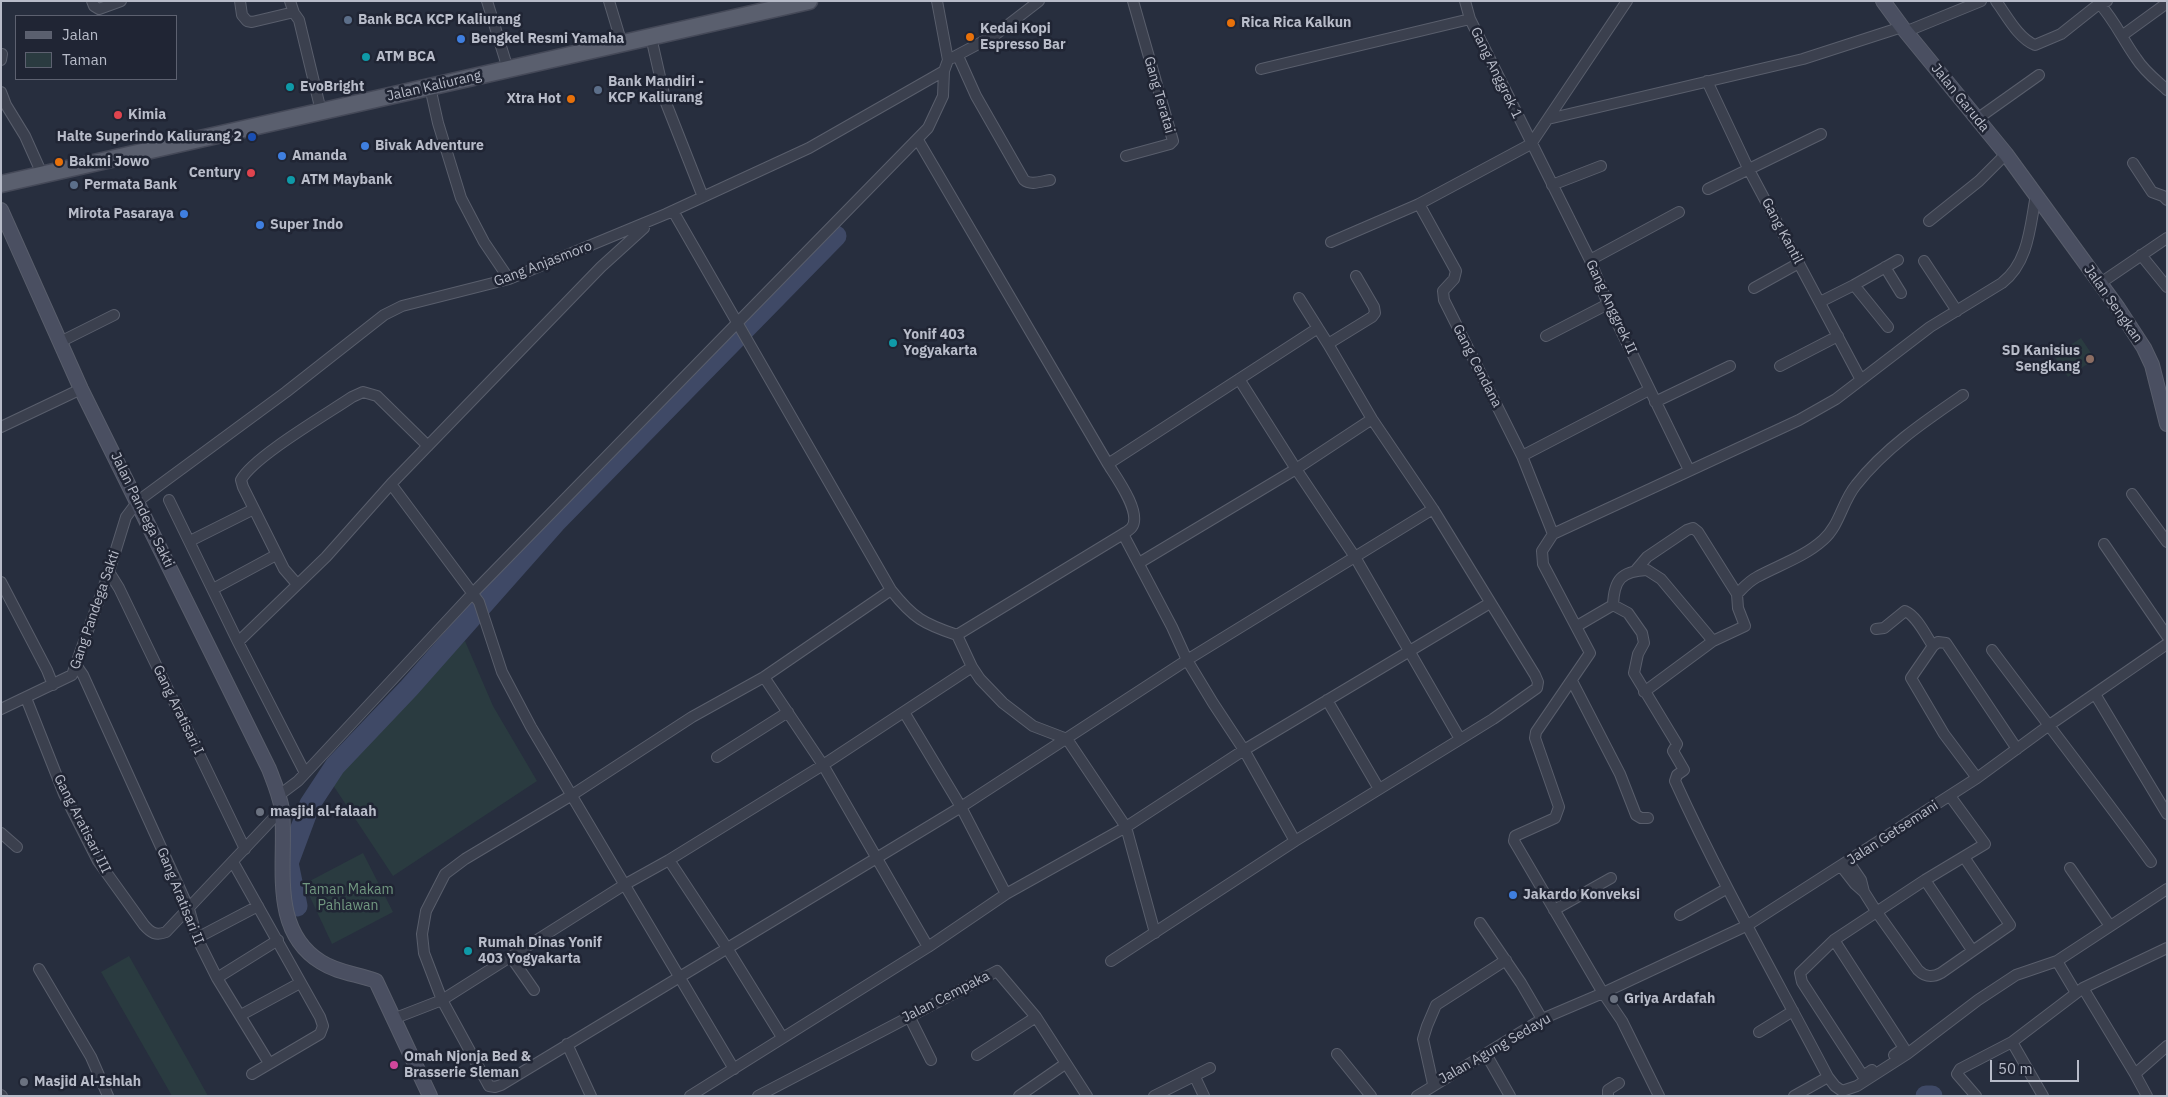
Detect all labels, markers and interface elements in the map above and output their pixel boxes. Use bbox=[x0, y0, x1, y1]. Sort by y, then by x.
place label: Bank BCA KCP Kaliurang bbox=[358, 12, 521, 28]
marker: Bank BCA KCP Kaliurang bbox=[342, 14, 354, 26]
legend bbox=[15, 15, 178, 80]
place label: Rica Rica Kalkun bbox=[1241, 15, 1351, 31]
marker: Rica Rica Kalkun bbox=[1225, 17, 1237, 29]
place label: Kedai Kopi Espresso Bar bbox=[980, 21, 1066, 54]
text: Jalan bbox=[62, 25, 98, 44]
street label: Gang Anggrek 1 bbox=[1467, 25, 1525, 121]
place label: Bengkel Resmi Yamaha bbox=[471, 31, 624, 47]
marker: Kedai Kopi Espresso Bar bbox=[964, 31, 976, 43]
marker: Bengkel Resmi Yamaha bbox=[455, 33, 467, 45]
place label: ATM BCA bbox=[376, 49, 436, 65]
text: Taman bbox=[62, 50, 107, 69]
marker: ATM BCA bbox=[360, 51, 372, 63]
street label: Gang Teratai bbox=[1140, 55, 1178, 135]
street label: Jalan Garuda bbox=[1927, 60, 1993, 136]
street label: Jalan Kaliurang bbox=[385, 67, 483, 105]
place label: Bank Mandiri - KCP Kaliurang bbox=[608, 74, 704, 106]
place label: EvoBright bbox=[300, 79, 364, 95]
marker: EvoBright bbox=[284, 81, 296, 93]
marker: Bank Mandiri - KCP Kaliurang bbox=[592, 84, 604, 96]
place label: Xtra Hot bbox=[506, 91, 561, 107]
marker: Xtra Hot bbox=[565, 93, 577, 105]
place label: Kimia bbox=[128, 107, 166, 123]
marker: Kimia bbox=[112, 109, 124, 121]
place label: Halte Superindo Kaliurang 2 bbox=[57, 129, 242, 145]
marker: Halte Superindo Kaliurang 2 bbox=[246, 131, 258, 143]
place label: Bivak Adventure bbox=[375, 138, 484, 154]
marker: Bivak Adventure bbox=[359, 140, 371, 152]
place label: Amanda bbox=[292, 148, 347, 164]
marker: Amanda bbox=[276, 150, 288, 162]
place label: Bakmi Jowo bbox=[69, 154, 149, 170]
marker: Bakmi Jowo bbox=[53, 156, 65, 168]
place label: Century bbox=[189, 165, 241, 181]
marker: Century bbox=[245, 167, 257, 179]
place label: ATM Maybank bbox=[301, 172, 392, 188]
marker: ATM Maybank bbox=[285, 174, 297, 186]
place label: Permata Bank bbox=[84, 177, 177, 193]
marker: Permata Bank bbox=[68, 179, 80, 191]
street label: Gang Kantil bbox=[1758, 195, 1806, 267]
place label: Mirota Pasaraya bbox=[68, 206, 174, 222]
marker: Mirota Pasaraya bbox=[178, 208, 190, 220]
place label: Super Indo bbox=[270, 217, 343, 233]
marker: Super Indo bbox=[254, 219, 266, 231]
street label: Gang Anjasmoro bbox=[492, 238, 594, 290]
street label: Gang Anggrek II bbox=[1582, 257, 1640, 357]
street label: Jalan Sengkan bbox=[2080, 262, 2146, 346]
street label: Gang Cendana bbox=[1449, 322, 1505, 410]
place label: Yonif 403 Yogyakarta bbox=[903, 327, 977, 360]
marker: Yonif 403 Yogyakarta bbox=[887, 337, 899, 349]
place label: SD Kanisius Sengkang bbox=[2002, 343, 2080, 376]
marker: SD Kanisius Sengkang bbox=[2084, 353, 2096, 365]
street label: Jalan Pandega Sakti bbox=[107, 450, 177, 570]
street label: Gang Pandega Sakti bbox=[67, 548, 123, 672]
street label: Gang Aratisari I bbox=[149, 662, 207, 758]
street label: Gang Aratisari III bbox=[50, 772, 114, 876]
street label: Jalan Getsemani bbox=[1844, 797, 1942, 869]
place label: masjid al-falaah bbox=[270, 804, 377, 820]
marker: masjid al-falaah bbox=[254, 806, 266, 818]
street label: Gang Aratisari II bbox=[153, 845, 207, 947]
park label: Taman Makam Pahlawan bbox=[302, 882, 394, 914]
place label: Jakardo Konveksi bbox=[1523, 887, 1640, 903]
marker: Jakardo Konveksi bbox=[1507, 889, 1519, 901]
place label: Rumah Dinas Yonif 403 Yogyakarta bbox=[478, 935, 602, 968]
marker: Rumah Dinas Yonif 403 Yogyakarta bbox=[462, 945, 474, 957]
street label: Jalan Cempaka bbox=[899, 968, 993, 1026]
place label: Griya Ardafah bbox=[1624, 991, 1715, 1007]
marker: Griya Ardafah bbox=[1608, 993, 1620, 1005]
street label: Jalan Agung Sedayu bbox=[1436, 1010, 1554, 1088]
place label: Omah Njonja Bed & Brasserie Sleman bbox=[404, 1049, 531, 1082]
scale bar bbox=[1993, 1050, 2082, 1082]
marker: Omah Njonja Bed & Brasserie Sleman bbox=[388, 1059, 400, 1071]
text: 50 m bbox=[1998, 1059, 2033, 1078]
place label: Masjid Al-Ishlah bbox=[34, 1074, 141, 1090]
marker: Masjid Al-Ishlah bbox=[18, 1076, 30, 1088]

